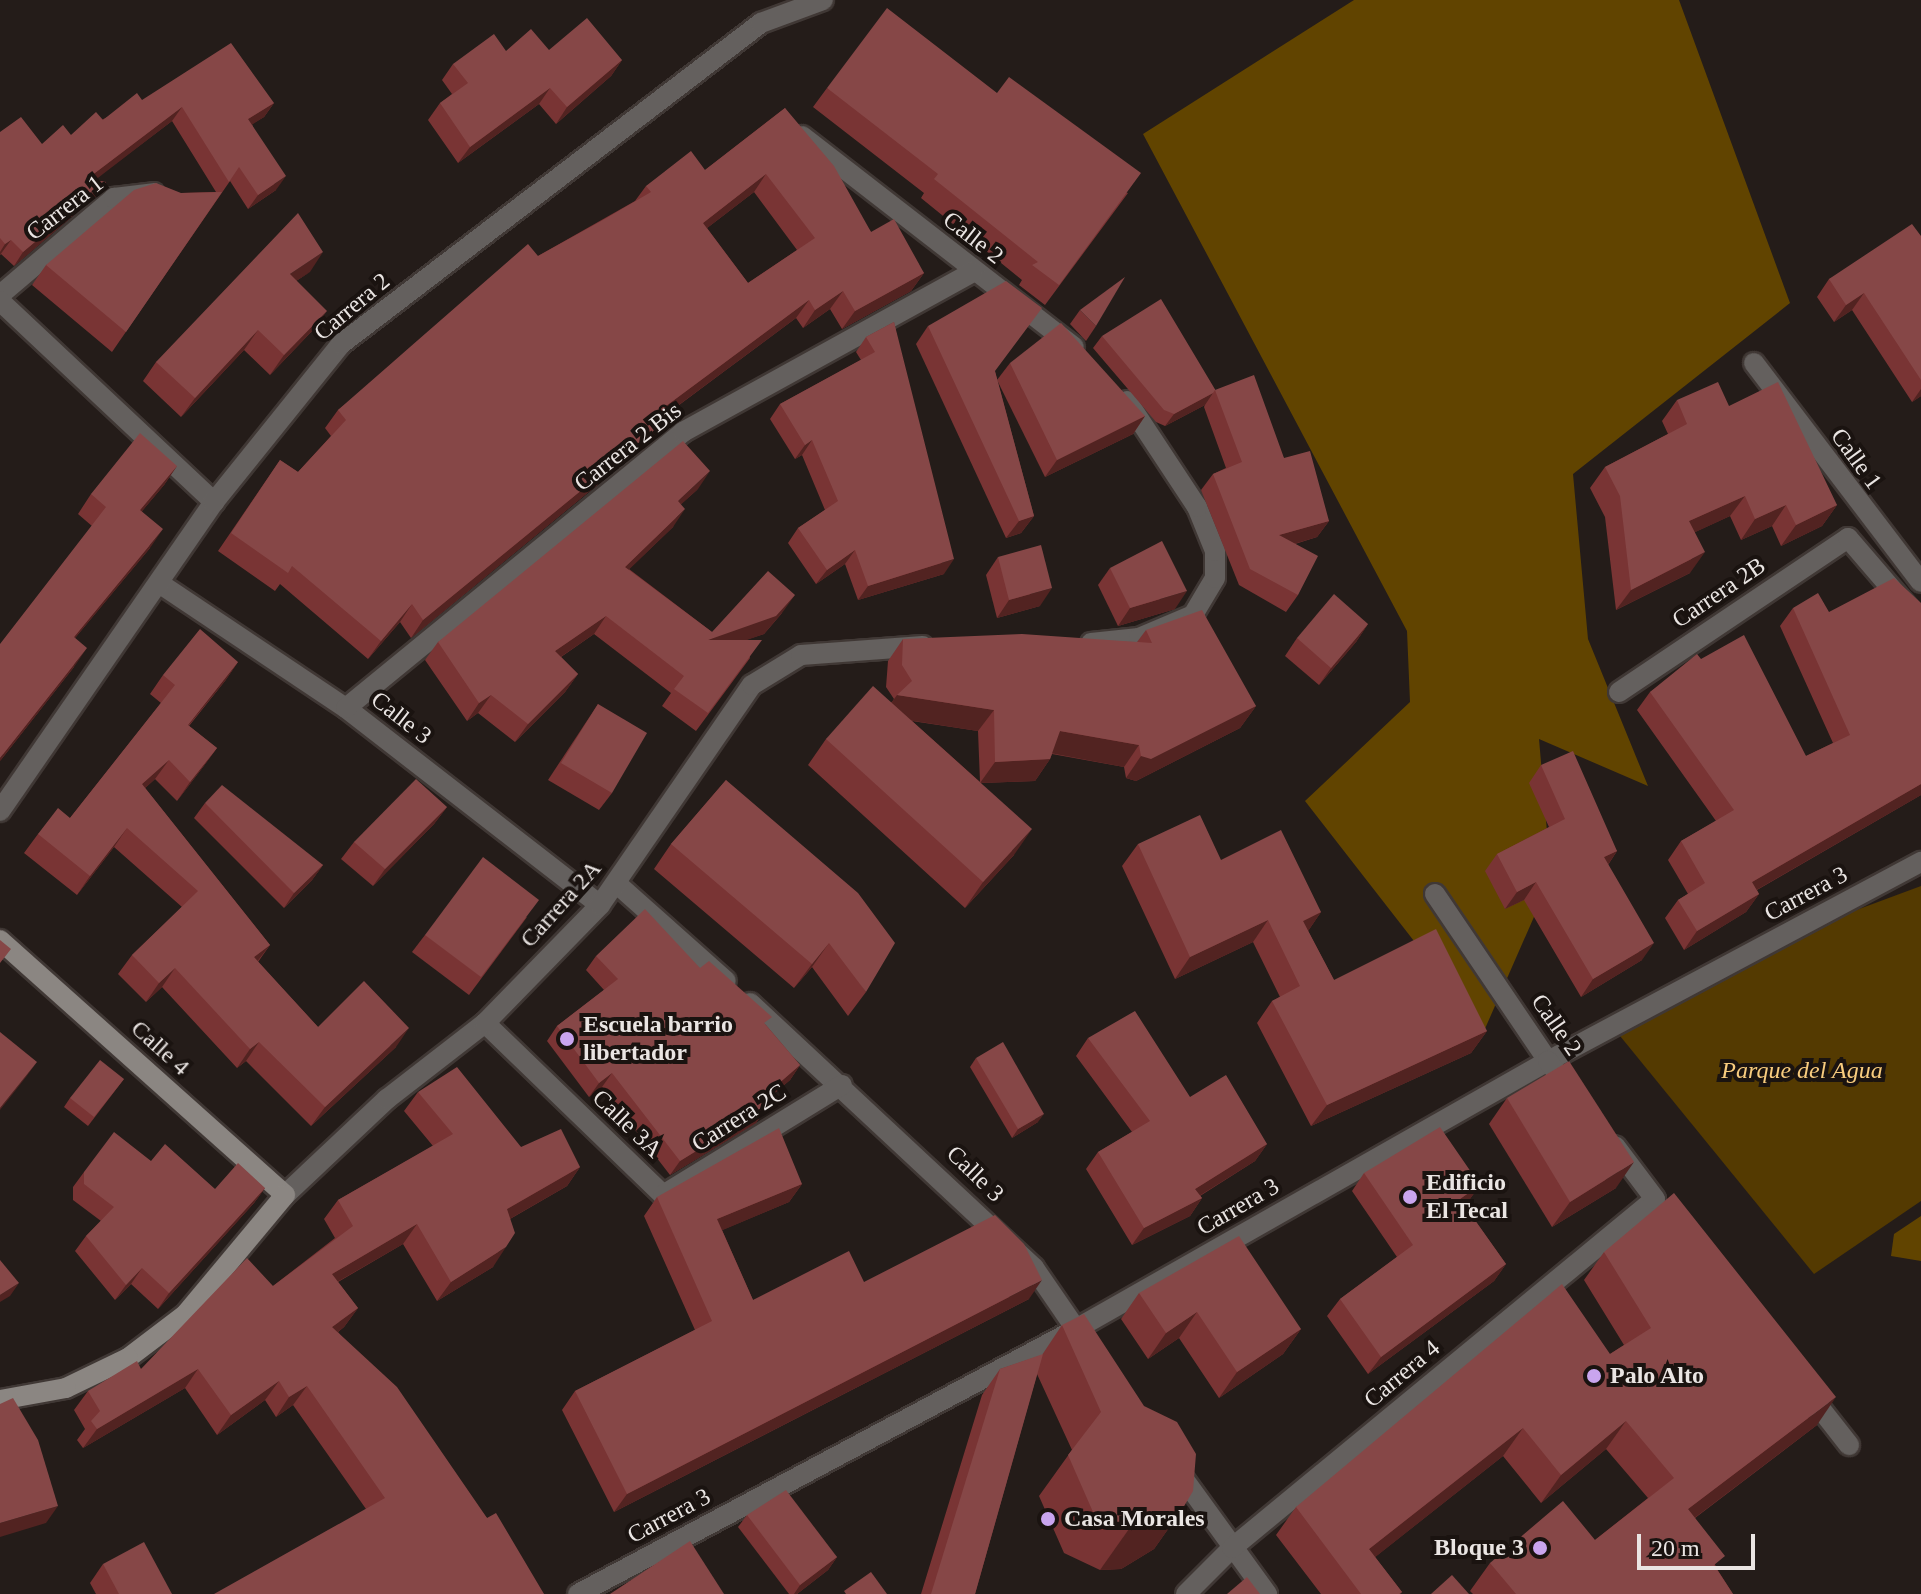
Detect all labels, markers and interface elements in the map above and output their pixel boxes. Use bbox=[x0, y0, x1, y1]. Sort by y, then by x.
street label: Carrera 1 bbox=[21, 169, 109, 247]
street label: Calle 2 bbox=[937, 206, 1009, 270]
street label: Carrera 2 bbox=[308, 267, 396, 347]
street label: Carrera 2 Bis bbox=[569, 396, 687, 498]
street label: Calle 1 bbox=[1824, 423, 1888, 495]
street label: Carrera 2B bbox=[1667, 551, 1771, 635]
street label: Calle 3 bbox=[365, 686, 437, 750]
street label: Carrera 2A bbox=[514, 855, 608, 953]
street label: Carrera 3 bbox=[1760, 860, 1852, 928]
street label: Calle 2 bbox=[1525, 989, 1587, 1061]
place label: Escuela barrio libertador bbox=[583, 1011, 733, 1067]
street label: Calle 4 bbox=[125, 1014, 195, 1082]
marker: Escuela barrio libertador bbox=[558, 1030, 576, 1048]
park label: Parque del Agua bbox=[1721, 1057, 1883, 1085]
street label: Carrera 2C bbox=[686, 1078, 792, 1158]
street label: Calle 3A bbox=[586, 1084, 668, 1164]
street label: Calle 3 bbox=[940, 1140, 1010, 1208]
place label: Edificio El Tecal bbox=[1426, 1169, 1508, 1225]
street label: Carrera 3 bbox=[1192, 1172, 1284, 1242]
marker: Edificio El Tecal bbox=[1401, 1188, 1419, 1206]
street label: Carrera 4 bbox=[1358, 1334, 1446, 1414]
place label: Palo Alto bbox=[1610, 1362, 1705, 1390]
marker: Palo Alto bbox=[1585, 1367, 1603, 1385]
street label: Carrera 3 bbox=[623, 1482, 715, 1550]
place label: Casa Morales bbox=[1064, 1505, 1205, 1533]
marker: Casa Morales bbox=[1039, 1510, 1057, 1528]
scale bar bbox=[1641, 1518, 1759, 1568]
place label: Bloque 3 bbox=[1434, 1534, 1524, 1562]
text: 20 m bbox=[1651, 1535, 1700, 1561]
marker: Bloque 3 bbox=[1531, 1539, 1549, 1557]

